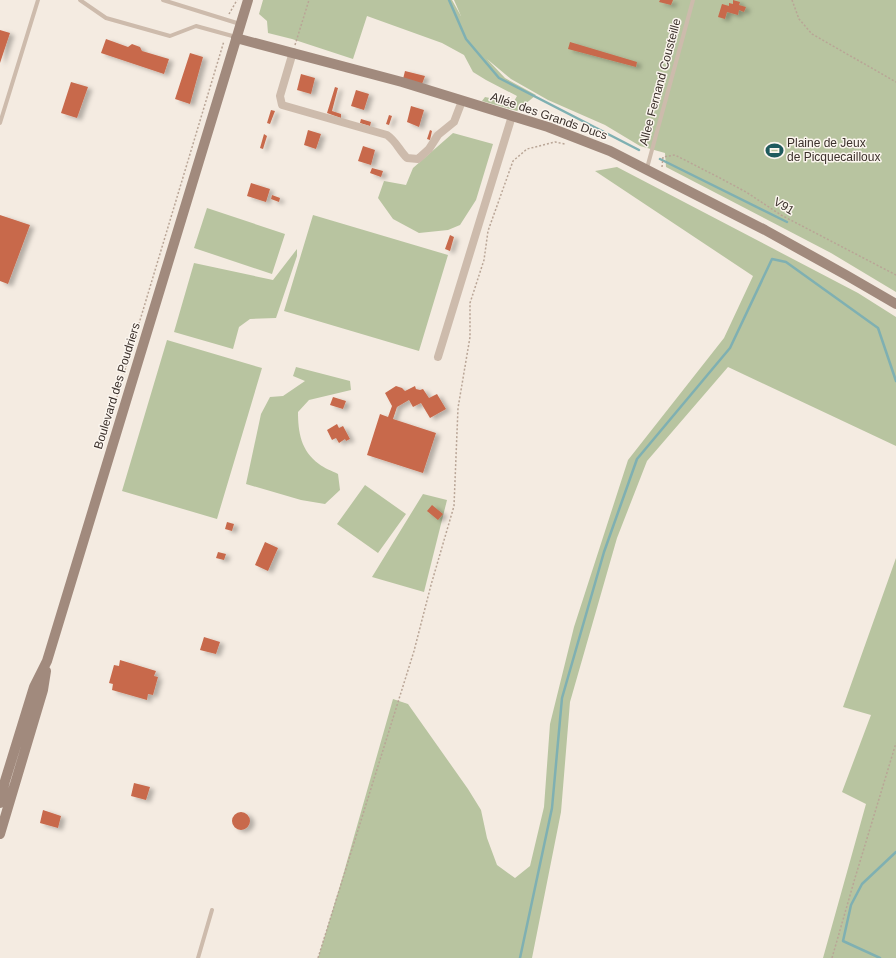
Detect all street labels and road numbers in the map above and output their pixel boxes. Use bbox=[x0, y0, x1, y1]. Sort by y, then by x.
street label: Allee Fernand Cousteille bbox=[636, 17, 684, 147]
street label: Allée des Grands Ducs bbox=[489, 89, 609, 143]
street label: V91 bbox=[771, 194, 797, 218]
street label: Boulevard des Poudriers bbox=[91, 321, 143, 451]

